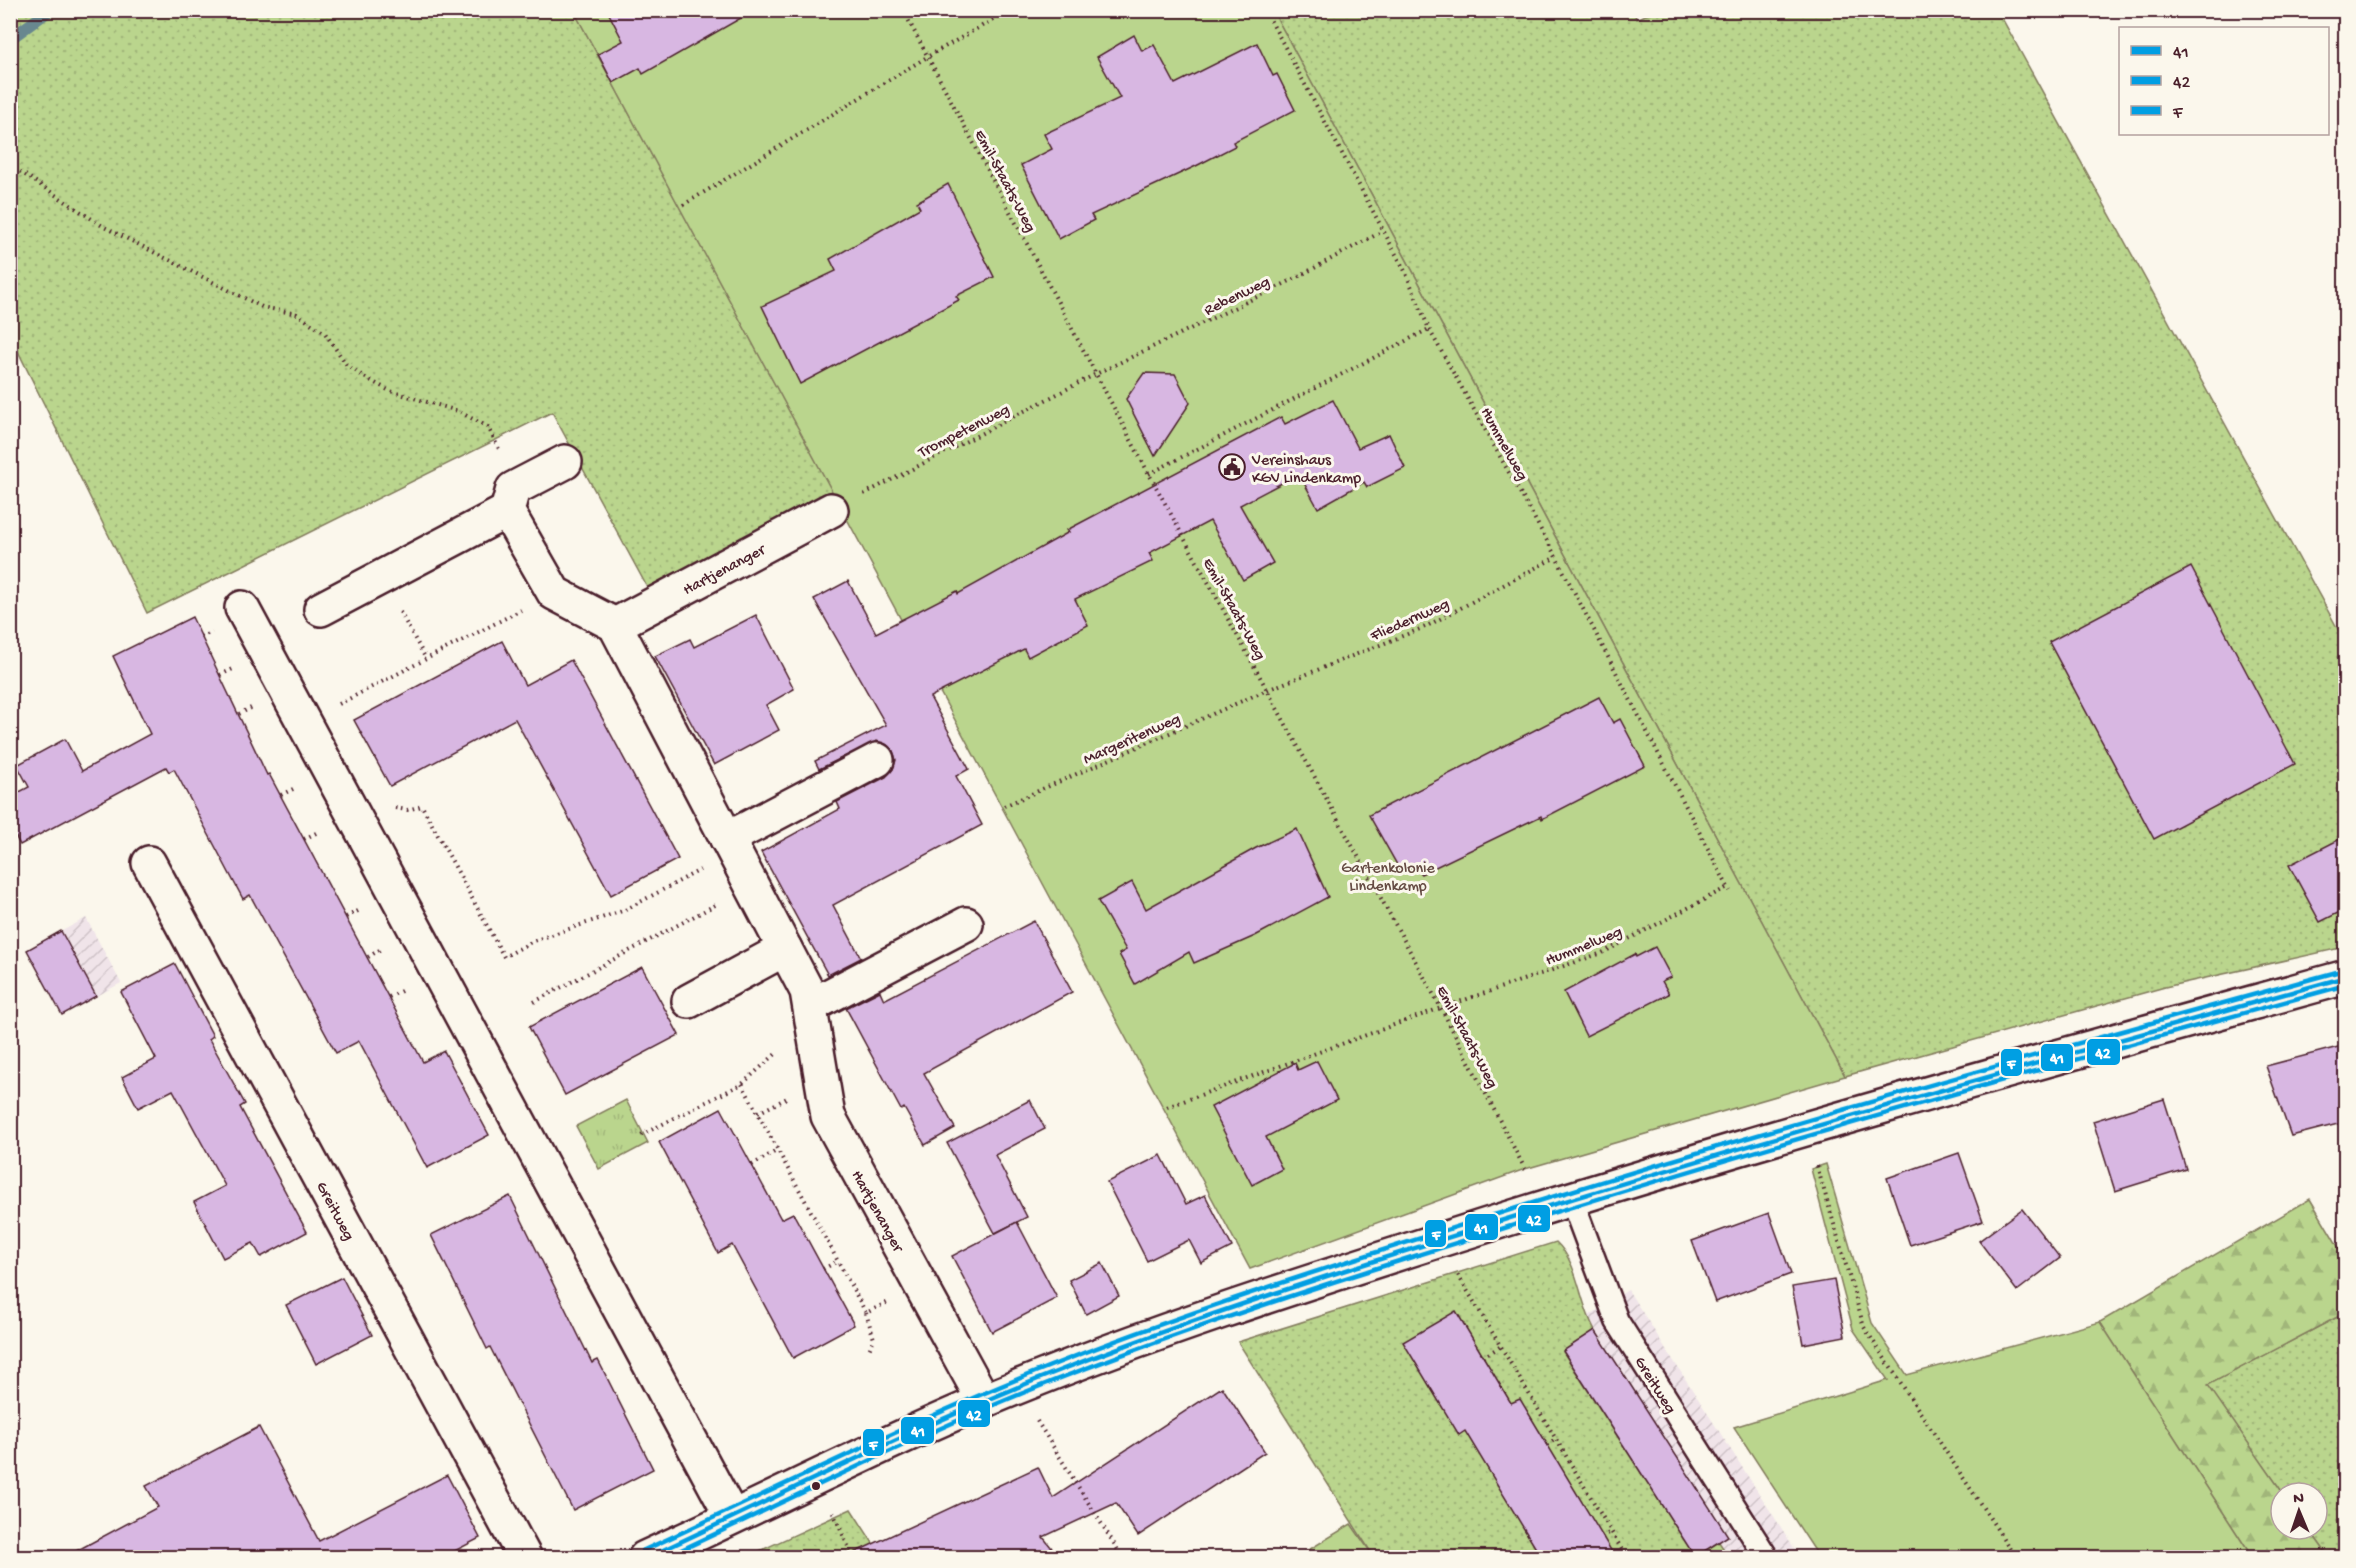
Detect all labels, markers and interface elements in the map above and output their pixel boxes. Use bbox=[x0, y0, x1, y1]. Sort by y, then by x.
legend bbox=[2119, 27, 2329, 135]
text: 41 bbox=[2173, 43, 2189, 64]
text: 42 bbox=[2173, 73, 2191, 94]
text: F bbox=[2172, 103, 2183, 124]
street label: Emil-Staats-Weg bbox=[969, 127, 1039, 236]
street label: Rebenweg bbox=[1202, 273, 1273, 321]
street label: Trompetenweg bbox=[915, 401, 1013, 464]
street label: Hummelweg bbox=[1475, 405, 1531, 485]
public building icon: Vereinshaus KGV Lindenkamp bbox=[1217, 452, 1247, 482]
place label: Vereinshaus KGV Lindenkamp bbox=[1251, 452, 1361, 489]
street label: Hartjenanger bbox=[680, 541, 770, 601]
street label: Emil-Staats-Weg bbox=[1197, 555, 1269, 664]
street label: Fliedernweg bbox=[1367, 595, 1453, 647]
street label: Margeritenweg bbox=[1081, 710, 1184, 770]
park label: Gartenkolonie Lindenkamp bbox=[1341, 860, 1436, 897]
street label: Hummelweg bbox=[1543, 923, 1625, 971]
street label: Emil-Staats-Weg bbox=[1431, 983, 1501, 1092]
line badge: 42 bbox=[2086, 1038, 2121, 1066]
line badge: 41 bbox=[2040, 1043, 2074, 1072]
text: 42 bbox=[2094, 1046, 2111, 1065]
line badge: F bbox=[2000, 1048, 2023, 1077]
text: 41 bbox=[2049, 1051, 2064, 1070]
text: F bbox=[2006, 1056, 2017, 1075]
street label: Hartjenanger bbox=[846, 1168, 907, 1257]
street label: Greitweg bbox=[311, 1179, 357, 1244]
line badge: 42 bbox=[1517, 1204, 1551, 1233]
line badge: 41 bbox=[1464, 1213, 1499, 1241]
text: 42 bbox=[1525, 1213, 1542, 1232]
line badge: F bbox=[1424, 1219, 1447, 1248]
text: 41 bbox=[1473, 1221, 1488, 1240]
text: F bbox=[1431, 1227, 1442, 1246]
street label: Greitweg bbox=[1629, 1354, 1679, 1418]
line badge: 42 bbox=[957, 1399, 991, 1428]
text: 42 bbox=[965, 1408, 982, 1427]
line badge: 41 bbox=[900, 1416, 935, 1445]
text: 41 bbox=[910, 1424, 925, 1443]
line badge: F bbox=[862, 1428, 885, 1457]
text: F bbox=[868, 1437, 879, 1456]
unlabelled marker bbox=[810, 1480, 822, 1492]
north arrow bbox=[2269, 1481, 2329, 1541]
text: N bbox=[2293, 1490, 2305, 1509]

